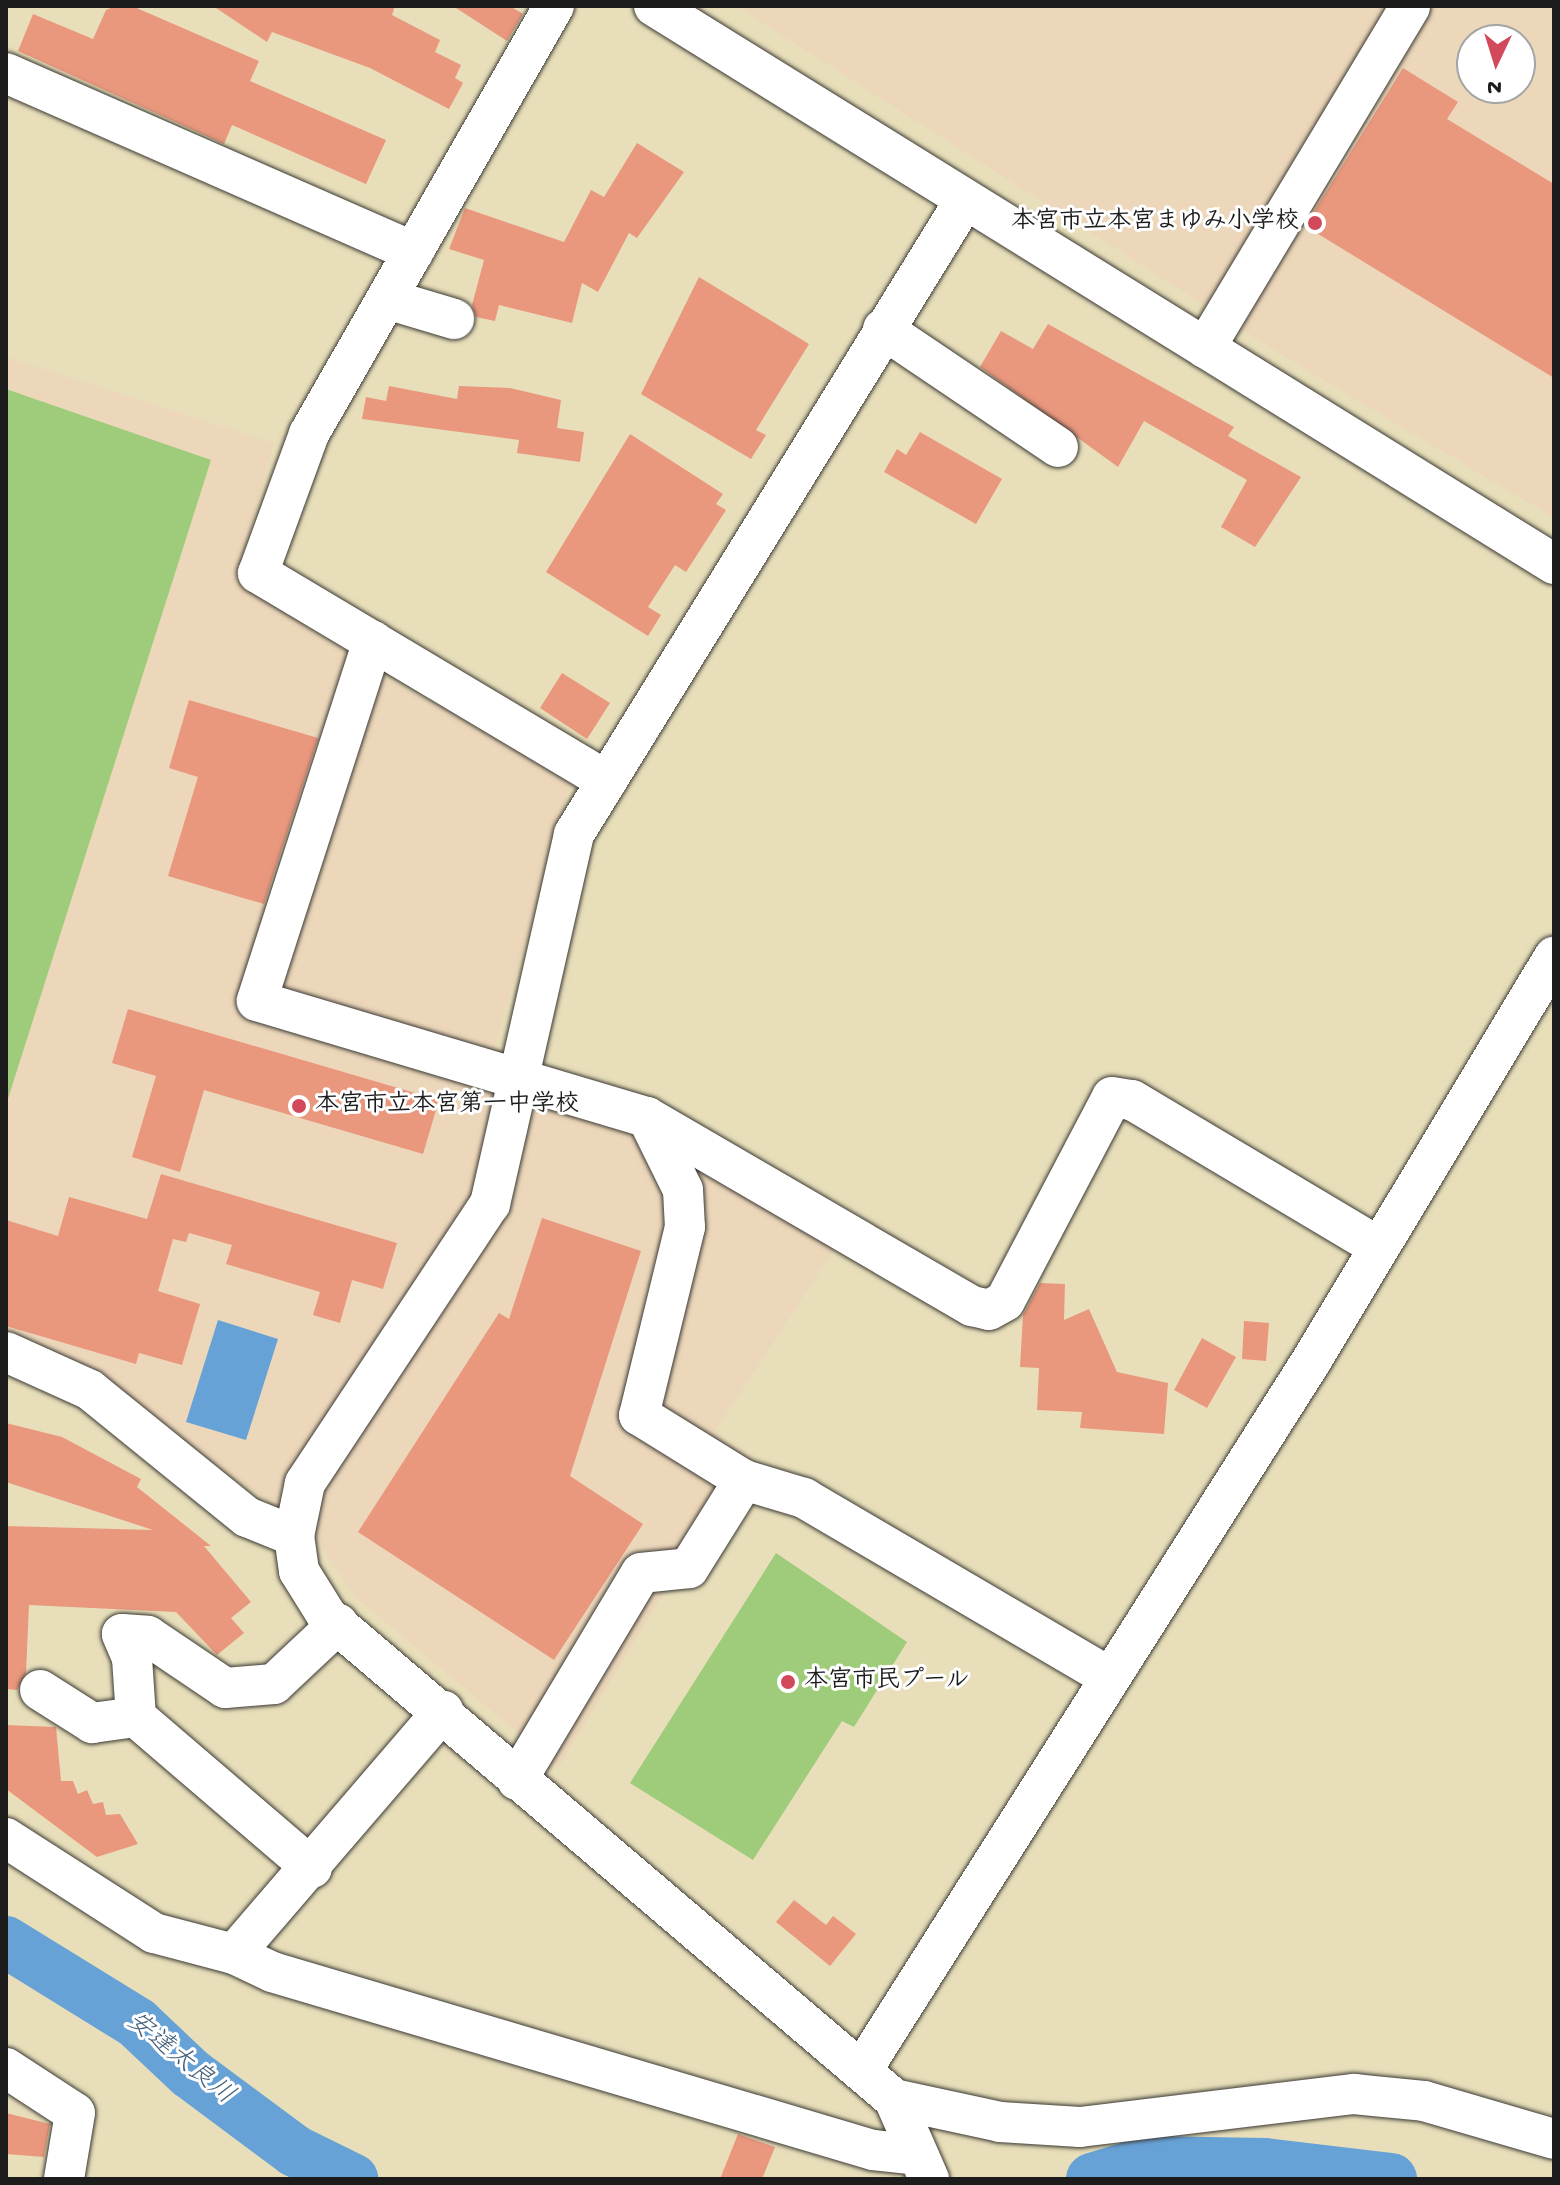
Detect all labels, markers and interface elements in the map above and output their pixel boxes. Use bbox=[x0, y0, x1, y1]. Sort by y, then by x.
north arrow bbox=[1456, 24, 1536, 104]
text: N bbox=[1486, 72, 1503, 99]
place label: 本宮市立本宮まゆみ小学校 bbox=[1011, 209, 1299, 237]
marker: 本宮市立本宮まゆみ小学校 bbox=[1306, 214, 1324, 232]
place label: 本宮市立本宮第一中学校 bbox=[315, 1092, 579, 1120]
marker: 本宮市立本宮第一中学校 bbox=[290, 1097, 308, 1115]
place label: 本宮市民プール bbox=[804, 1668, 971, 1696]
marker: 本宮市民プール bbox=[779, 1673, 797, 1691]
water label: 安達太良川 bbox=[119, 2007, 239, 2113]

